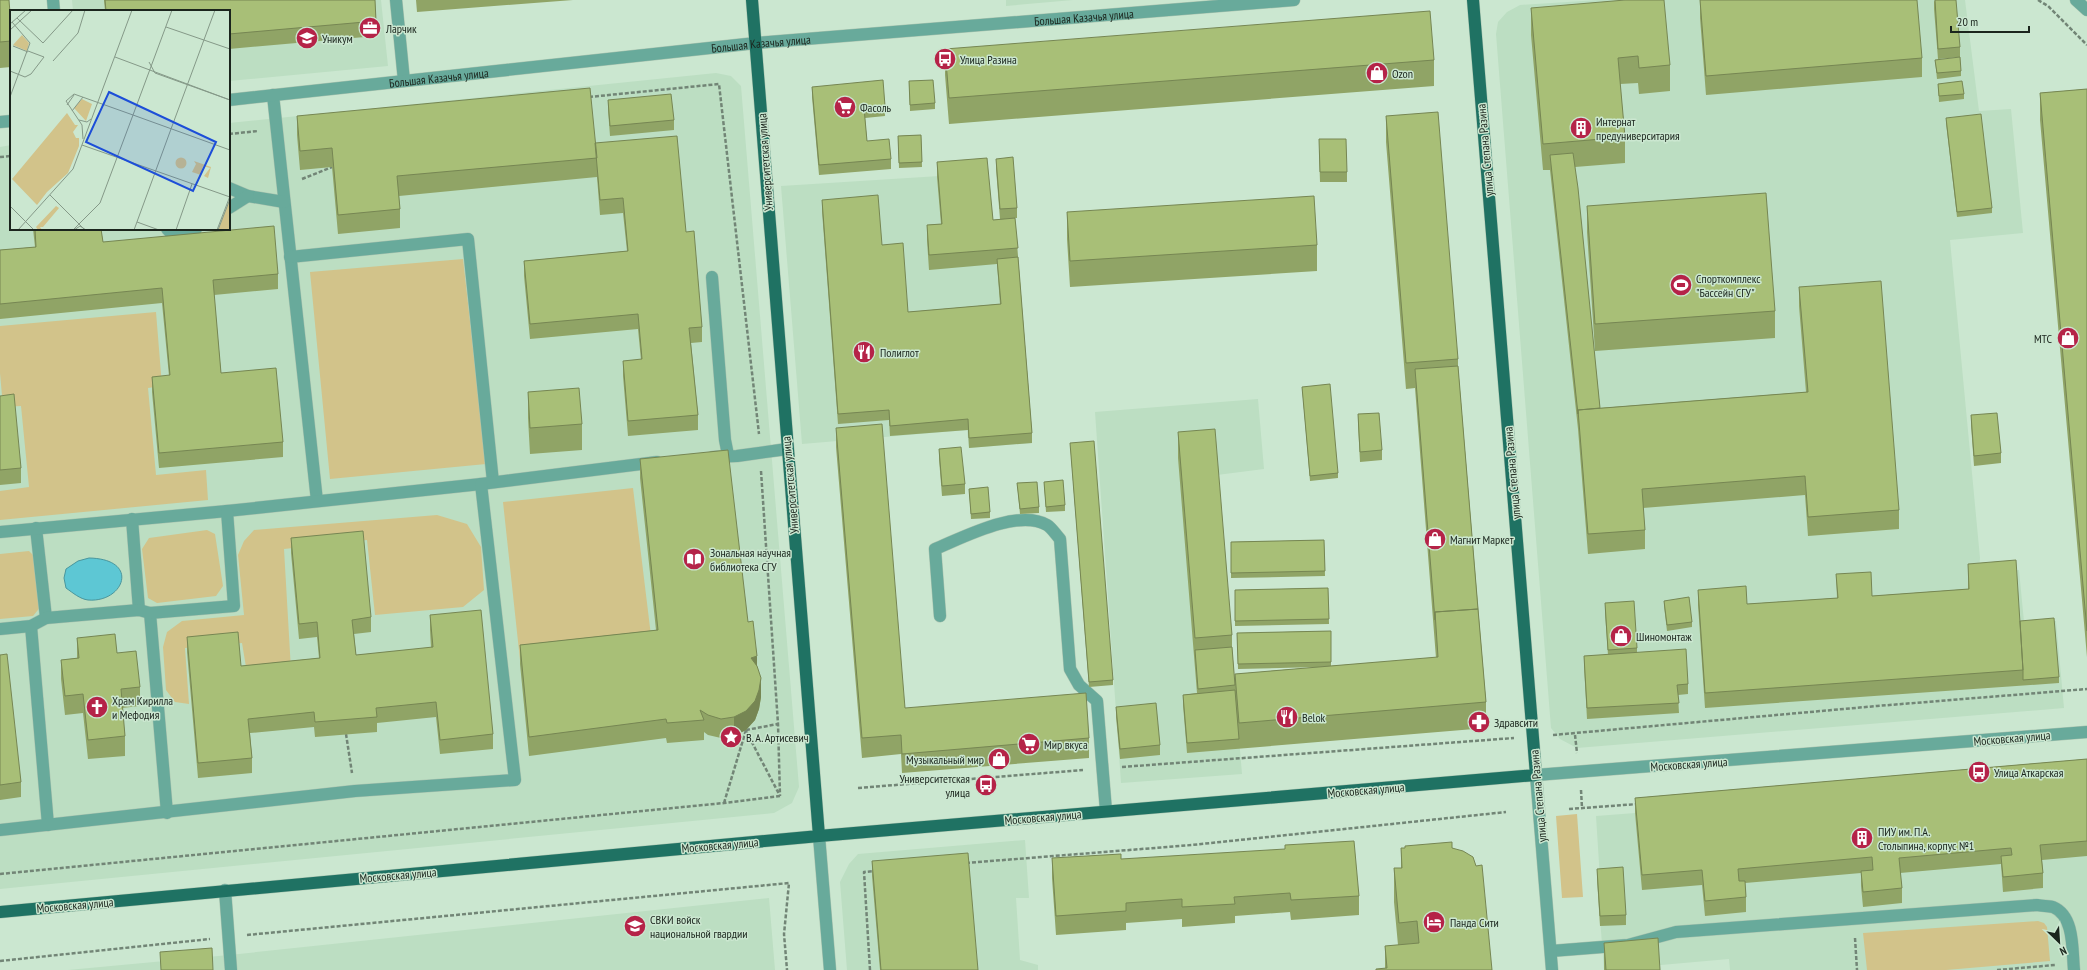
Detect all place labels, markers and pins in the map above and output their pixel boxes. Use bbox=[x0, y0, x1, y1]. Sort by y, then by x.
office icon: Ларчик bbox=[357, 15, 383, 41]
place label: Ларчик bbox=[385, 21, 417, 36]
school or university icon: Уникум bbox=[294, 25, 320, 51]
place label: Уникум bbox=[322, 31, 353, 46]
bus stop icon: Улица Разина bbox=[932, 46, 958, 72]
place label: Улица Разина bbox=[960, 52, 1017, 67]
shop icon: Ozon bbox=[1364, 60, 1390, 86]
place label: Ozon bbox=[1392, 66, 1413, 81]
supermarket icon: Фасоль bbox=[832, 94, 858, 120]
place label: Фасоль bbox=[860, 100, 892, 115]
place label: Интернат предуниверситария bbox=[1596, 114, 1680, 143]
building icon: Интернат предуниверситария bbox=[1568, 115, 1594, 141]
place label: Спорткомплекс "Бассейн СГУ" bbox=[1696, 271, 1761, 300]
sports icon: Спорткомплекс "Бассейн СГУ" bbox=[1668, 272, 1694, 298]
shop icon: МТС bbox=[2055, 325, 2081, 351]
place label: МТС bbox=[2034, 331, 2053, 346]
restaurant icon: Полиглот bbox=[851, 339, 877, 365]
place label: Полиглот bbox=[880, 345, 919, 360]
shop icon: Магнит Маркет bbox=[1422, 526, 1448, 552]
place label: Магнит Маркет bbox=[1450, 532, 1514, 547]
place label: Зональная научная библиотека СГУ bbox=[710, 545, 791, 574]
library icon: Зональная научная библиотека СГУ bbox=[681, 546, 707, 572]
shop icon: Шиномонтаж bbox=[1608, 623, 1634, 649]
place label: Шиномонтаж bbox=[1636, 629, 1692, 644]
place label: Храм Кирилла и Мефодия bbox=[112, 693, 173, 722]
church icon: Храм Кирилла и Мефодия bbox=[84, 694, 110, 720]
restaurant icon: Belok bbox=[1274, 704, 1300, 730]
pharmacy icon: Здравсити bbox=[1466, 709, 1492, 735]
place label: Belok bbox=[1302, 710, 1326, 725]
place label: Здравсити bbox=[1494, 715, 1538, 730]
place icon: В. А. Артисевич bbox=[718, 724, 744, 750]
place label: В. А. Артисевич bbox=[746, 730, 809, 745]
supermarket icon: Мир вкуса bbox=[1016, 731, 1042, 757]
place label: Мир вкуса bbox=[1044, 737, 1088, 752]
shop icon: Музыкальный мир bbox=[986, 746, 1012, 772]
place label: Музыкальный мир bbox=[906, 752, 984, 767]
bus stop icon: Улица Аткарская bbox=[1966, 759, 1992, 785]
place label: Улица Аткарская bbox=[1994, 765, 2064, 780]
place label: Университетская улица bbox=[899, 771, 970, 800]
bus stop icon: Университетская улица bbox=[973, 772, 999, 798]
place label: ПИУ им. П.А. Столыпина, корпус №1 bbox=[1878, 824, 1974, 853]
building icon: ПИУ им. П.А. Столыпина, корпус №1 bbox=[1849, 825, 1875, 851]
hotel icon: Панда Сити bbox=[1421, 909, 1447, 935]
place label: СВКИ войск национальной гвардии bbox=[650, 912, 748, 941]
school or university icon: СВКИ войск национальной гвардии bbox=[622, 913, 648, 939]
place label: Панда Сити bbox=[1450, 915, 1499, 930]

